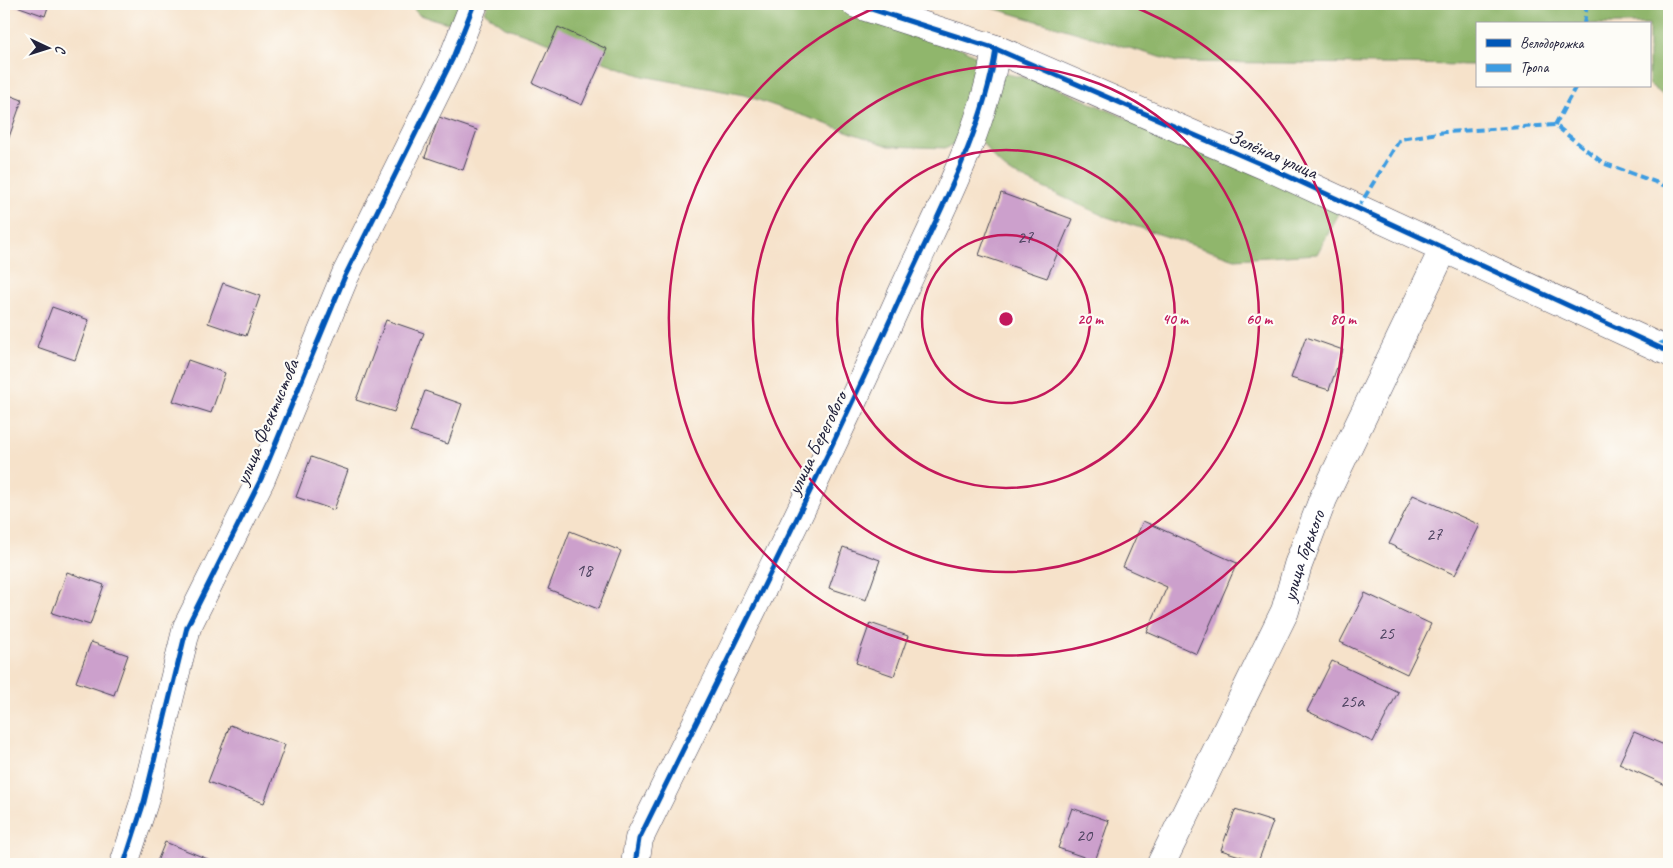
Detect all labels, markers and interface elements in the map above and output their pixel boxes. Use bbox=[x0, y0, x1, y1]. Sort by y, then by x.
north arrow bbox=[22, 22, 72, 72]
legend bbox=[1476, 22, 1650, 88]
text: Велодорожка bbox=[1520, 34, 1584, 53]
text: С bbox=[52, 45, 69, 55]
text: Тропа bbox=[1520, 58, 1549, 77]
street label: Зелёная улица bbox=[1225, 123, 1323, 186]
house number: 27 bbox=[1017, 226, 1034, 248]
centre of rings bbox=[997, 310, 1015, 328]
text: 20 m bbox=[1077, 310, 1104, 329]
text: 40 m bbox=[1162, 310, 1189, 329]
text: 60 m bbox=[1246, 310, 1273, 329]
text: 80 m bbox=[1330, 310, 1357, 329]
street label: улица Феоктистова bbox=[229, 354, 305, 489]
street label: улица Берегового bbox=[781, 386, 854, 500]
street label: улица Горького bbox=[1276, 506, 1331, 605]
house number: 27 bbox=[1426, 523, 1443, 545]
house number: 18 bbox=[576, 559, 594, 581]
house number: 25 bbox=[1378, 622, 1395, 644]
house number: 25а bbox=[1340, 690, 1365, 712]
house number: 20 bbox=[1076, 824, 1094, 846]

